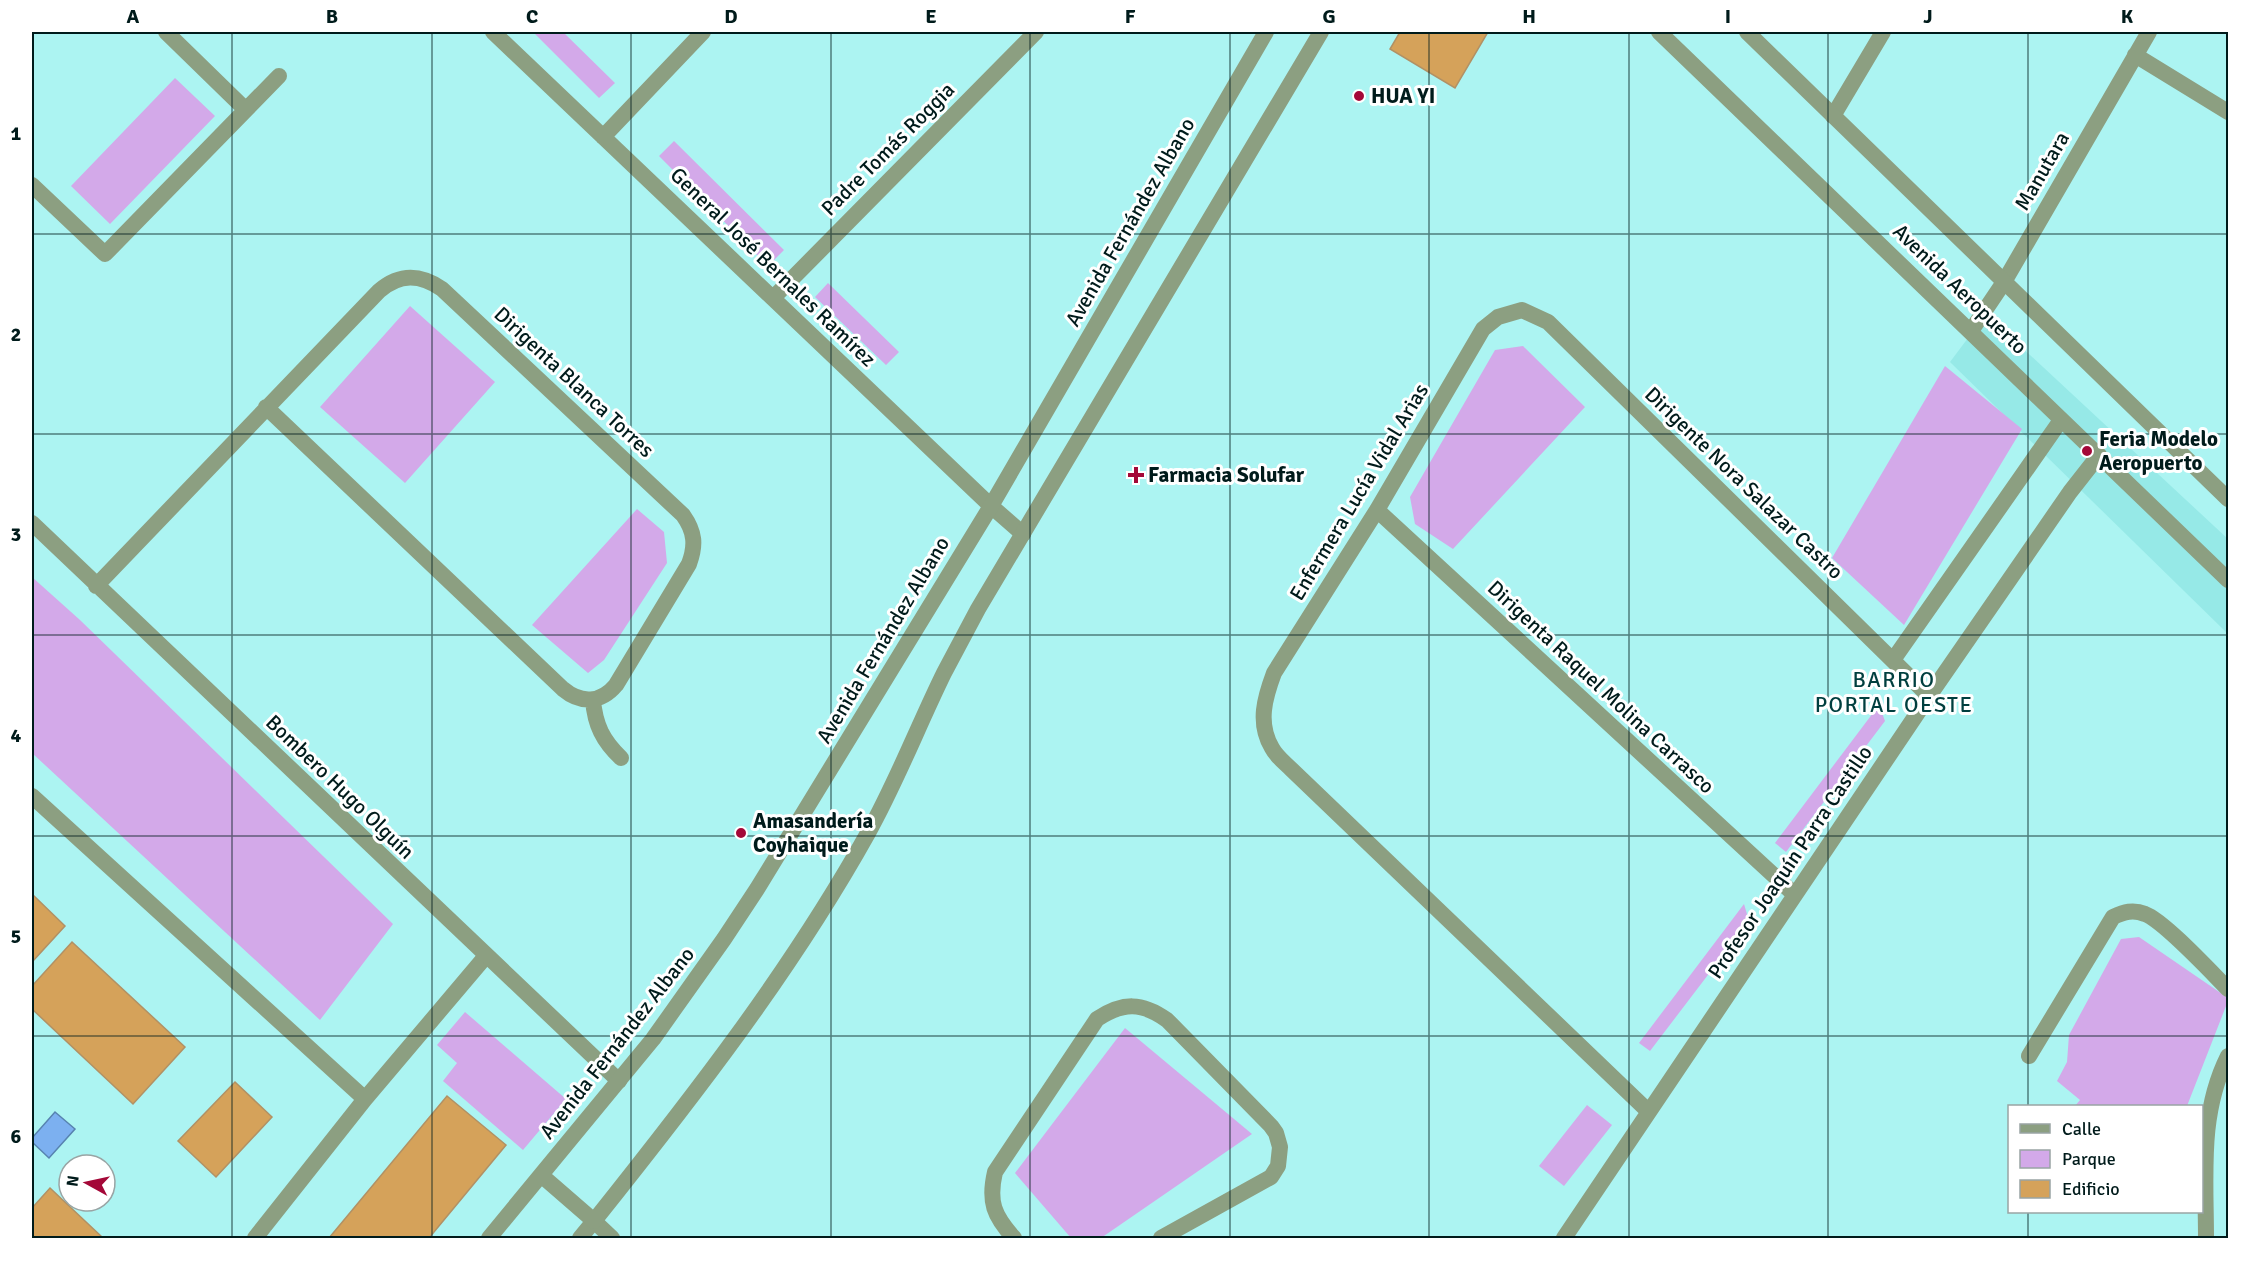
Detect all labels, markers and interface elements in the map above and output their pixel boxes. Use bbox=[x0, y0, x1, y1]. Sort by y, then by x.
text: A bbox=[127, 4, 140, 29]
text: B bbox=[326, 4, 338, 29]
text: C bbox=[526, 4, 538, 29]
text: D bbox=[724, 4, 738, 29]
text: E bbox=[925, 4, 937, 29]
text: F bbox=[1125, 4, 1136, 29]
text: G bbox=[1322, 4, 1336, 29]
text: H bbox=[1522, 4, 1536, 29]
text: I bbox=[1725, 4, 1731, 29]
text: J bbox=[1923, 4, 1933, 29]
text: K bbox=[2121, 4, 2134, 29]
street label: Padre Tomás Roggia bbox=[816, 77, 960, 221]
place label: HUA YI bbox=[1371, 83, 1435, 109]
marker: HUA YI bbox=[1352, 89, 1366, 103]
street label: Avenida Fernández Albano bbox=[1060, 113, 1200, 331]
text: 1 bbox=[11, 121, 22, 146]
street label: Manutara bbox=[2009, 127, 2075, 215]
street label: General José Bernales Ramírez bbox=[665, 162, 881, 372]
street label: Avenida Aeropuerto bbox=[1887, 218, 2033, 360]
street label: Dirigenta Blanca Torres bbox=[489, 301, 659, 463]
text: 2 bbox=[11, 322, 21, 347]
street label: Enfermera Lucía Vidal Arias bbox=[1284, 379, 1434, 605]
street label: Dirigente Nora Salazar Castro bbox=[1639, 381, 1849, 585]
place label: Feria Modelo Aeropuerto bbox=[2099, 426, 2218, 476]
marker: Feria Modelo Aeropuerto bbox=[2080, 444, 2094, 458]
place label: Farmacia Solufar bbox=[1148, 462, 1305, 488]
marker: Farmacia Solufar bbox=[1129, 468, 1143, 482]
text: 3 bbox=[11, 522, 21, 547]
street label: Avenida Fernández Albano bbox=[811, 532, 955, 748]
street label: Dirigenta Raquel Molina Carrasco bbox=[1482, 575, 1720, 799]
district label: BARRIO PORTAL OESTE bbox=[1815, 666, 1973, 718]
street label: Bombero Hugo Olguín bbox=[260, 709, 420, 865]
text: 4 bbox=[11, 723, 22, 748]
street label: Profesor Joaquín Parra Castillo bbox=[1702, 740, 1878, 984]
place label: Amasandería Coyhaique bbox=[753, 808, 873, 858]
marker: Amasandería Coyhaique bbox=[734, 826, 748, 840]
text: 5 bbox=[11, 924, 21, 949]
street label: Avenida Fernández Albano bbox=[534, 942, 700, 1144]
legend bbox=[2008, 1105, 2203, 1213]
text: Calle bbox=[2062, 1118, 2101, 1140]
text: 6 bbox=[11, 1124, 22, 1149]
text: Parque bbox=[2062, 1148, 2116, 1170]
north arrow bbox=[57, 1153, 117, 1213]
text: N bbox=[62, 1174, 84, 1188]
text: Edificio bbox=[2062, 1178, 2120, 1200]

